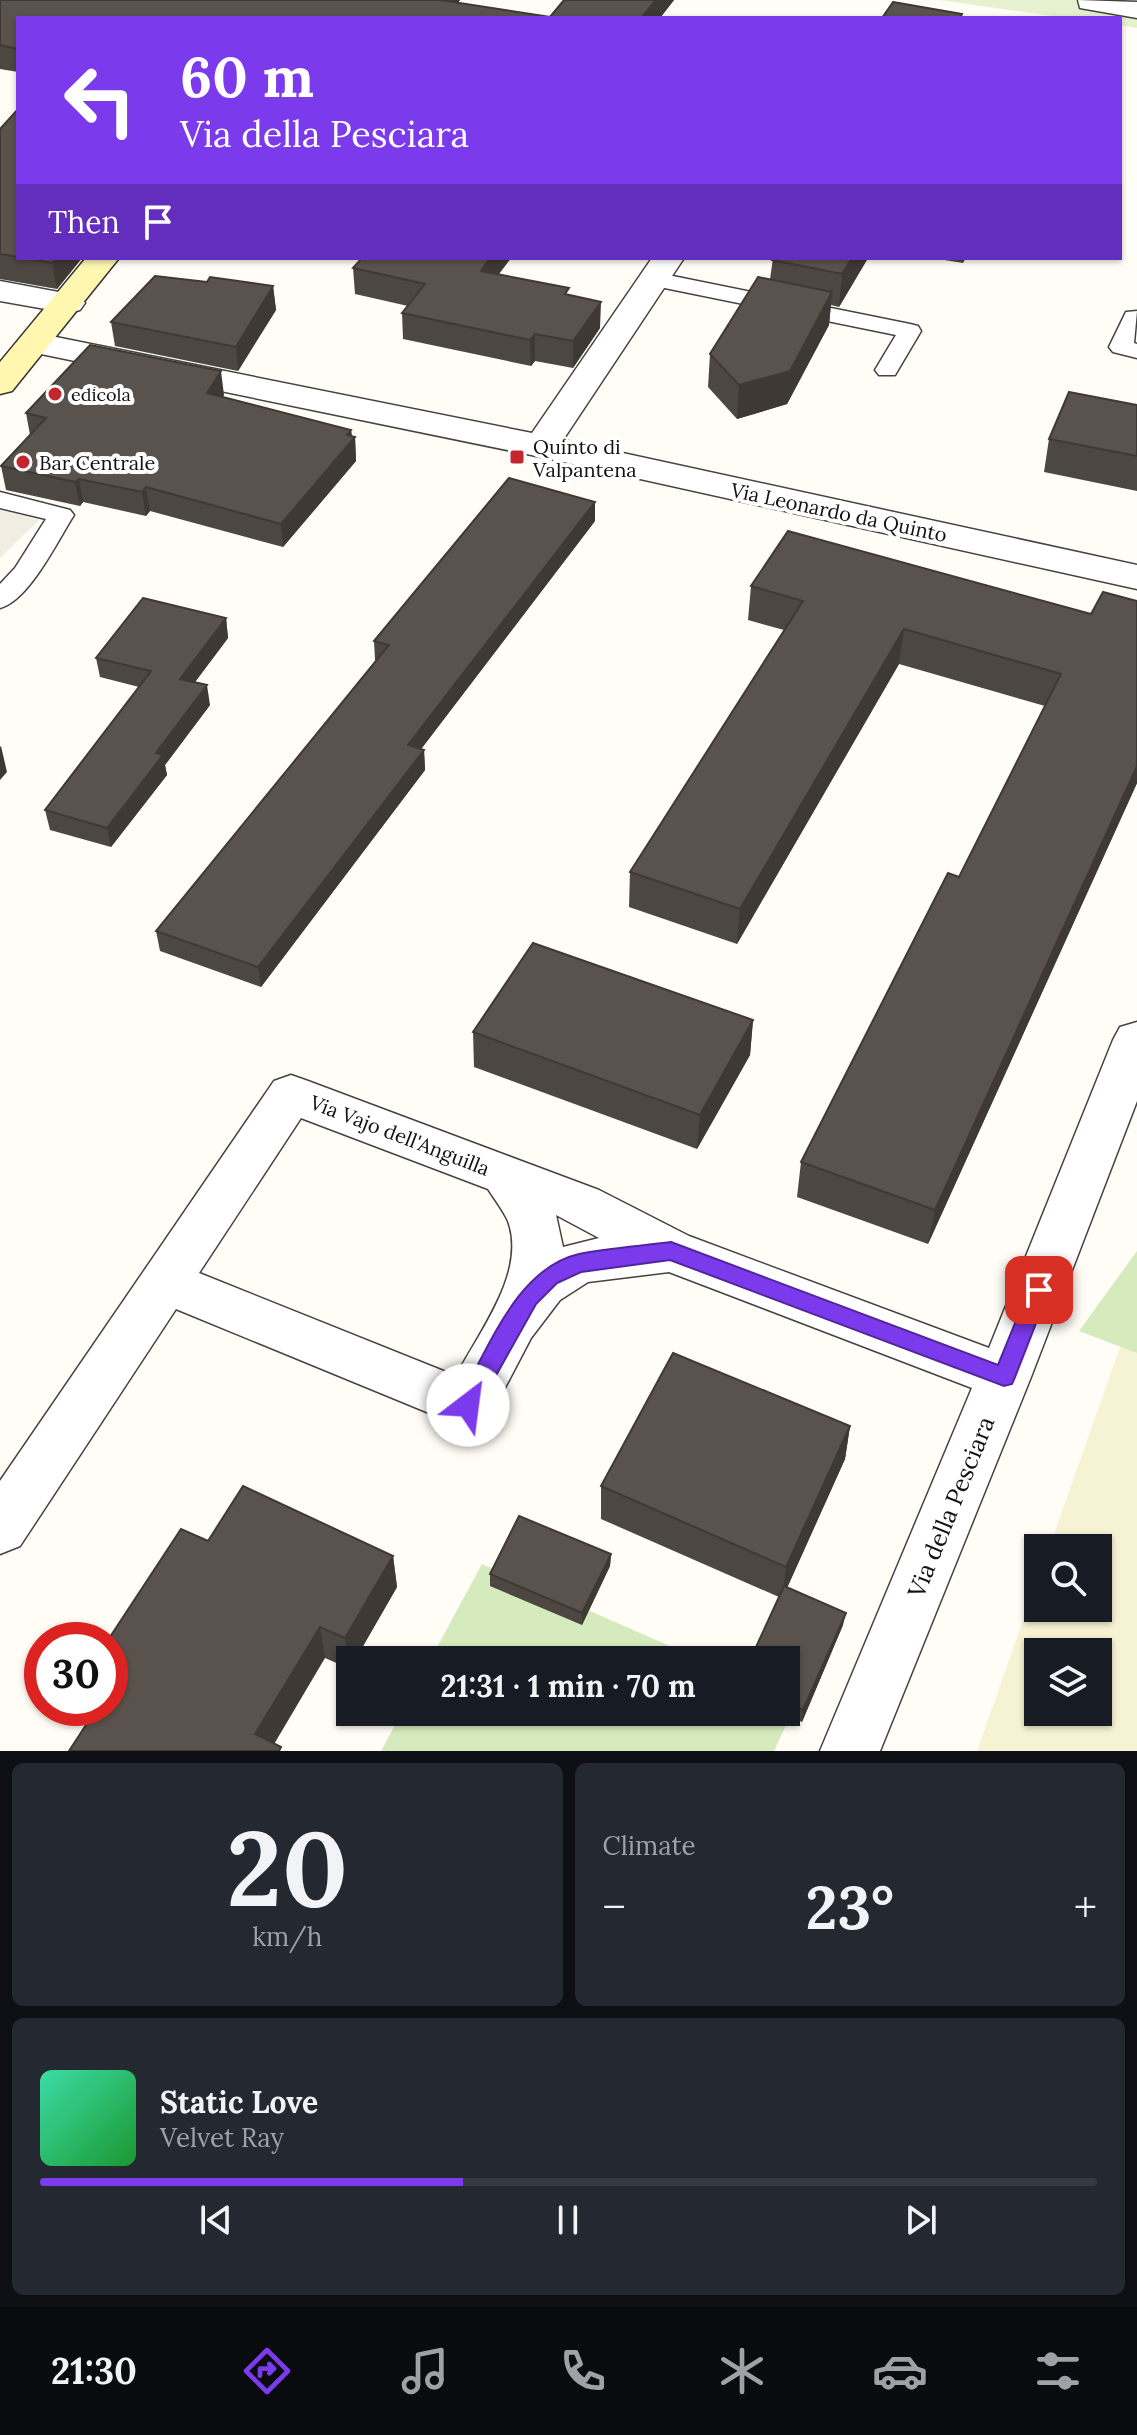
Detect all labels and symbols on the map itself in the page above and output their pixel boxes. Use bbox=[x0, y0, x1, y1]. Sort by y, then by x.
place label: edicola bbox=[71, 383, 131, 406]
marker: edicola bbox=[46, 385, 64, 403]
place label: Quinto di Valpantena bbox=[532, 434, 637, 482]
marker: Quinto di Valpantena bbox=[508, 448, 526, 466]
place label: Bar Centrale bbox=[39, 450, 155, 475]
marker: Bar Centrale bbox=[14, 453, 32, 471]
street label: Via Leonardo da Quinto bbox=[728, 477, 949, 547]
street label: Via Vajo dell'Anguilla bbox=[306, 1089, 493, 1181]
pin bbox=[1005, 1256, 1073, 1324]
position arrow bbox=[426, 1363, 510, 1447]
street label: Via della Pesciara bbox=[900, 1412, 1001, 1603]
speed limit sign: 30 bbox=[24, 1622, 128, 1726]

